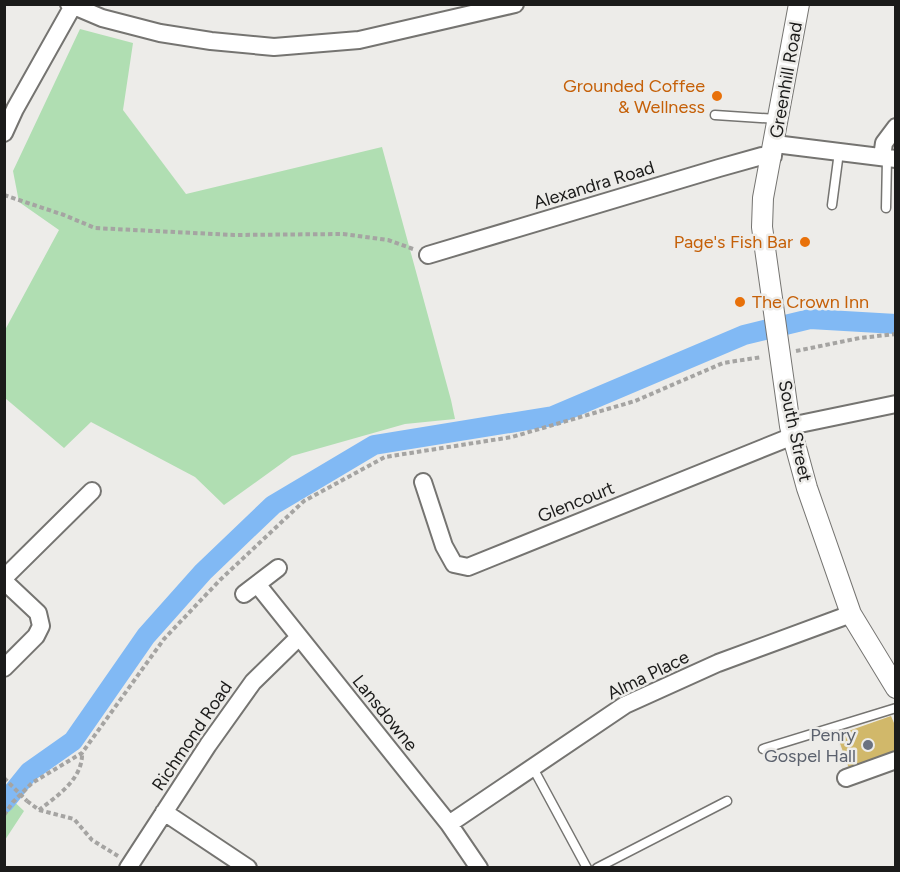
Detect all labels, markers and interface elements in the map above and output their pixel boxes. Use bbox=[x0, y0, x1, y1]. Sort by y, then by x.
street label: Greenhill Road bbox=[765, 20, 807, 140]
place label: Grounded Coffee & Wellness bbox=[563, 75, 705, 118]
marker: Grounded Coffee & Wellness bbox=[710, 89, 724, 103]
street label: Alexandra Road bbox=[531, 156, 657, 214]
place label: Page's Fish Bar bbox=[674, 231, 793, 253]
marker: Page's Fish Bar bbox=[798, 235, 812, 249]
place label: The Crown Inn bbox=[752, 291, 869, 313]
marker: The Crown Inn bbox=[733, 295, 747, 309]
street label: South Street bbox=[774, 378, 817, 484]
street label: Glencourt bbox=[535, 477, 618, 527]
street label: Alma Place bbox=[604, 646, 693, 704]
street label: Lansdowne bbox=[348, 670, 423, 756]
street label: Richmond Road bbox=[147, 677, 237, 795]
place label: Penry Gospel Hall bbox=[764, 724, 857, 767]
marker: Penry Gospel Hall bbox=[861, 738, 875, 752]

